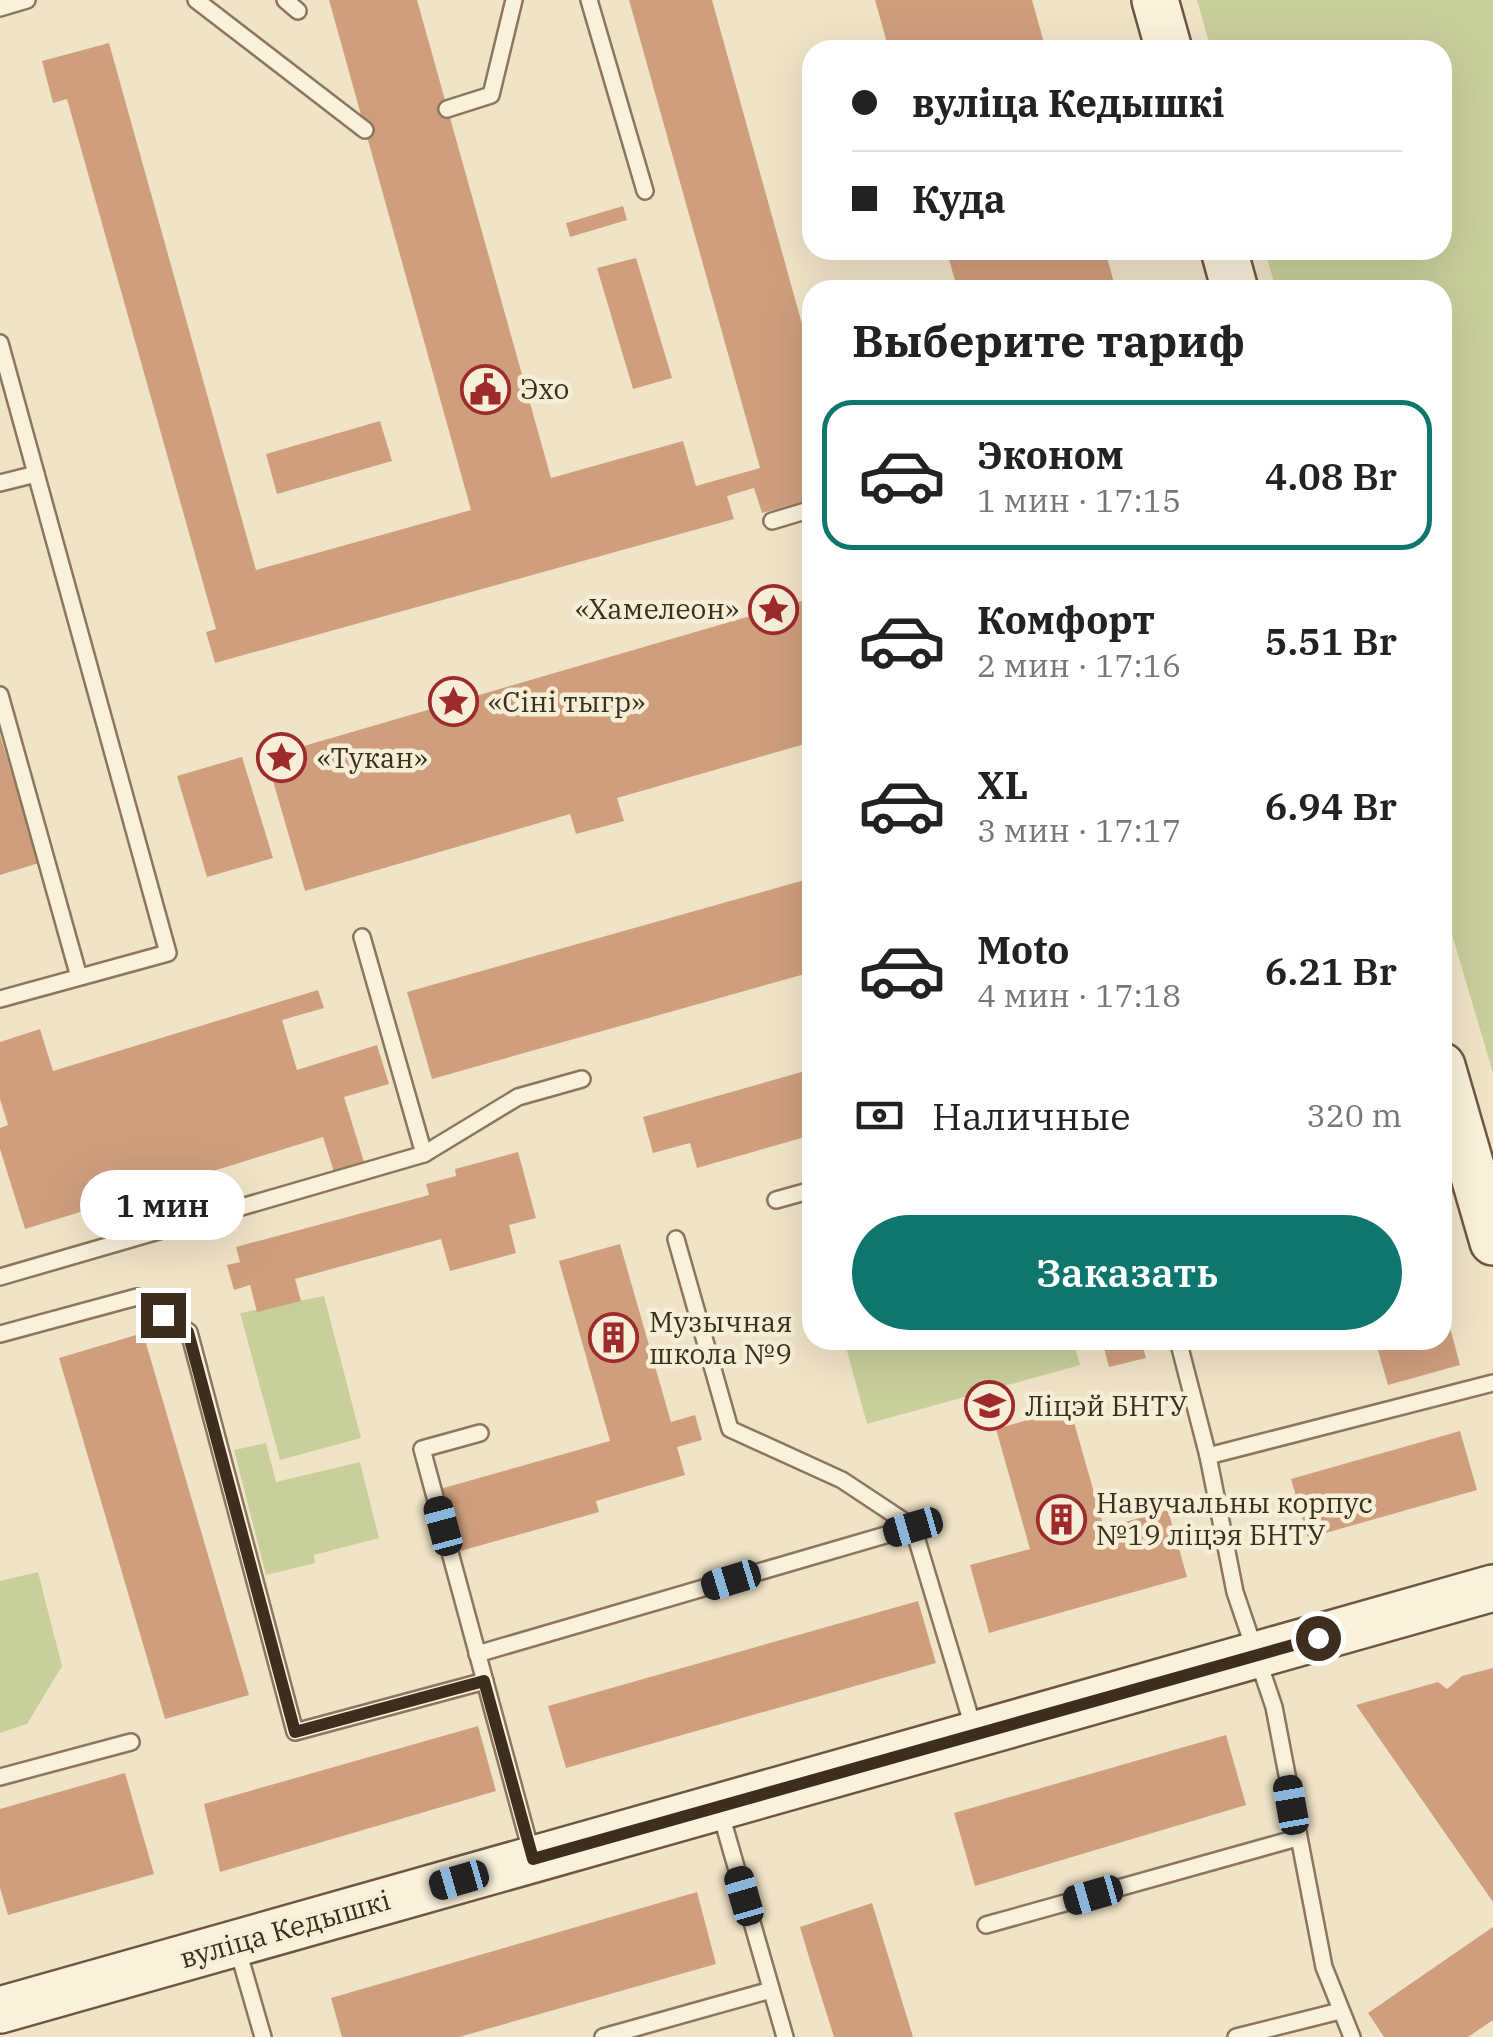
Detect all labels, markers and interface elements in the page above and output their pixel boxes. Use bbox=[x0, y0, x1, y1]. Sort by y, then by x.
text: вуліца Кедышкі bbox=[912, 78, 1225, 127]
text: Куда bbox=[912, 174, 1006, 223]
text: Выберите тариф bbox=[852, 311, 1245, 369]
public building icon: Эхо bbox=[459, 363, 511, 415]
place label: Эхо bbox=[520, 370, 569, 407]
icon: car bbox=[857, 430, 947, 520]
text: Эконом bbox=[977, 430, 1124, 479]
text: 4.08 Br bbox=[1265, 451, 1397, 500]
text: 1 мин · 17:15 bbox=[977, 479, 1181, 521]
place icon: «Хамелеон» bbox=[748, 583, 800, 635]
place label: «Хамелеон» bbox=[575, 590, 739, 627]
icon: car bbox=[857, 595, 947, 685]
text: Комфорт bbox=[977, 595, 1155, 644]
text: 5.51 Br bbox=[1265, 616, 1397, 665]
text: 2 мин · 17:16 bbox=[977, 644, 1181, 686]
place icon: «Сіні тыгр» bbox=[427, 676, 479, 728]
place label: «Сіні тыгр» bbox=[488, 683, 645, 720]
place icon: «Тукан» bbox=[256, 732, 308, 784]
place label: «Тукан» bbox=[317, 739, 428, 776]
icon: car bbox=[857, 760, 947, 850]
text: XL bbox=[977, 760, 1028, 809]
text: 6.94 Br bbox=[1265, 781, 1397, 830]
text: 3 мин · 17:17 bbox=[977, 809, 1181, 851]
icon: car bbox=[857, 925, 947, 1015]
text: Moto bbox=[977, 925, 1069, 974]
text: 6.21 Br bbox=[1265, 946, 1397, 995]
text: 4 мин · 17:18 bbox=[977, 974, 1181, 1016]
icon: cash bbox=[852, 1088, 907, 1143]
text: Наличные bbox=[932, 1091, 1131, 1140]
text: 320 m bbox=[1306, 1094, 1402, 1136]
callout: 1 мин bbox=[80, 1170, 246, 1240]
text: 1 мин bbox=[116, 1184, 209, 1226]
button: Заказать bbox=[852, 1215, 1402, 1330]
route end bbox=[141, 1293, 186, 1338]
place label: Музычная школа №9 bbox=[649, 1303, 792, 1372]
building icon: Музычная школа №9 bbox=[588, 1312, 640, 1364]
school or university icon: Ліцэй БНТУ bbox=[964, 1380, 1016, 1432]
place label: Ліцэй БНТУ bbox=[1025, 1387, 1188, 1424]
place label: Навучальны корпус №19 ліцэя БНТУ bbox=[1096, 1484, 1373, 1553]
car bbox=[421, 1493, 465, 1559]
building icon: Навучальны корпус №19 ліцэя БНТУ bbox=[1035, 1493, 1087, 1545]
car bbox=[880, 1504, 946, 1550]
car bbox=[698, 1557, 764, 1603]
route start bbox=[1296, 1616, 1341, 1661]
car bbox=[1271, 1773, 1311, 1837]
car bbox=[426, 1857, 492, 1903]
car bbox=[721, 1863, 767, 1929]
car bbox=[1060, 1872, 1126, 1918]
street label: вуліца Кедышкі bbox=[175, 1881, 394, 1976]

